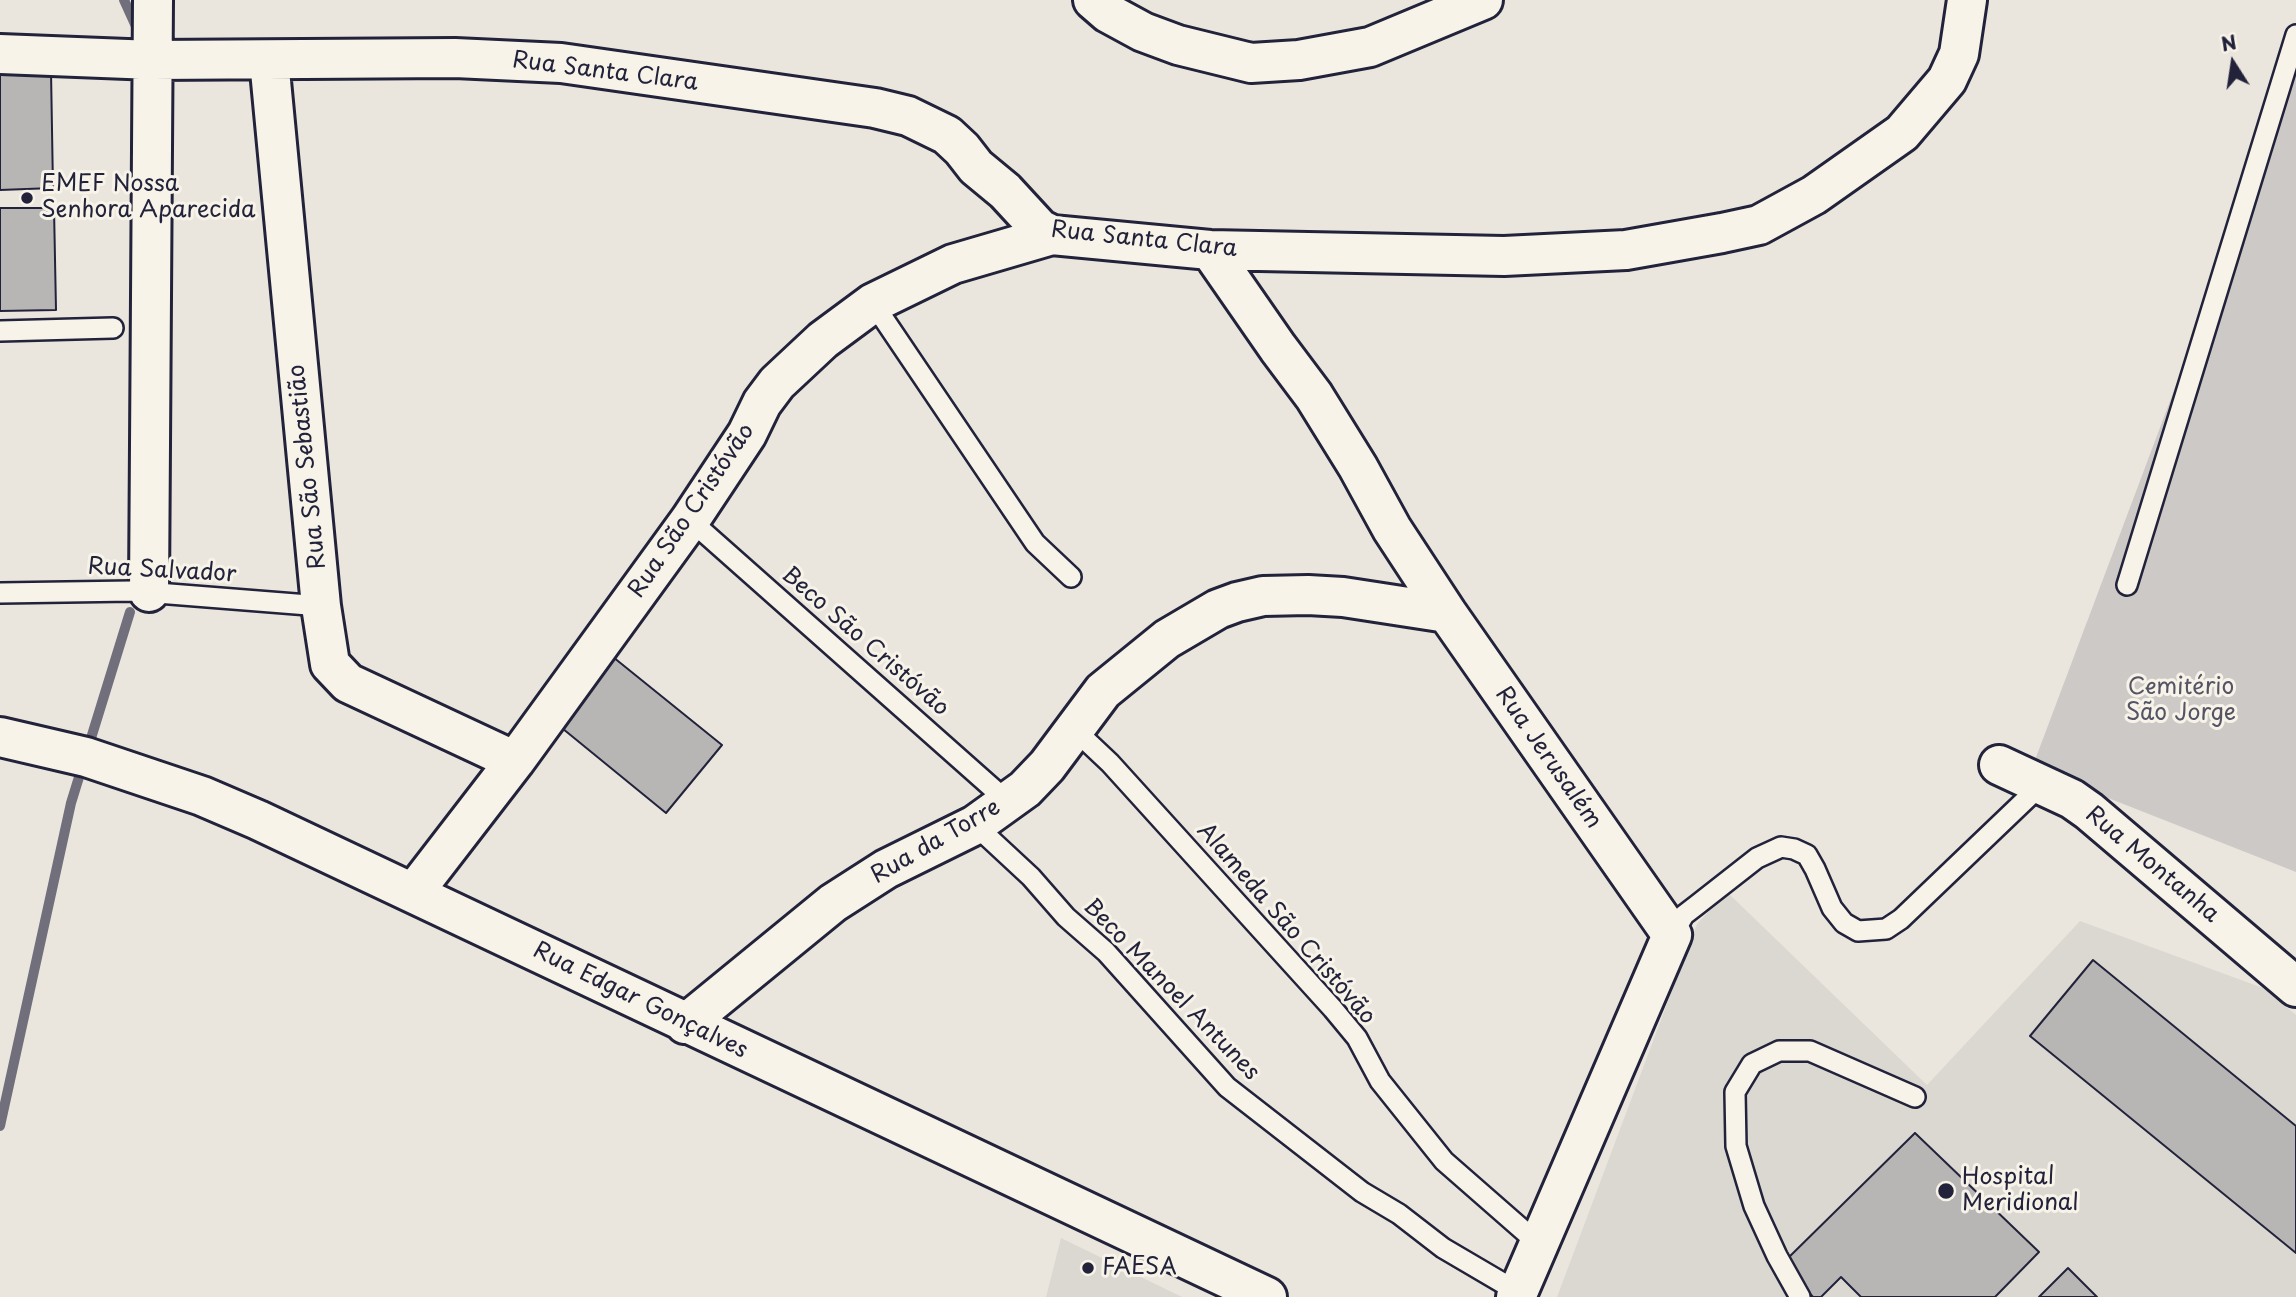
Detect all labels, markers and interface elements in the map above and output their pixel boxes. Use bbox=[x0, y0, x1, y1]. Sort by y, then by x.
text: N bbox=[2218, 27, 2239, 58]
north arrow bbox=[2198, 28, 2268, 98]
street label: Rua Santa Clara bbox=[510, 47, 700, 97]
place label: EMEF Nossa Senhora Aparecida bbox=[41, 171, 255, 225]
marker: EMEF Nossa Senhora Aparecida bbox=[19, 190, 35, 206]
street label: Rua Santa Clara bbox=[1050, 216, 1238, 264]
street label: Rua São Sebastião bbox=[284, 363, 332, 571]
street label: Rua São Cristóvão bbox=[623, 419, 761, 603]
street label: Rua Salvador bbox=[87, 553, 237, 589]
street label: Beco São Cristóvão bbox=[775, 562, 955, 722]
park label: Cemitério São Jorge bbox=[2126, 674, 2236, 728]
street label: Rua Jerusalém bbox=[1489, 682, 1607, 834]
street label: Rua da Torre bbox=[866, 794, 1006, 890]
street label: Rua Montanha bbox=[2080, 801, 2224, 929]
street label: Alameda São Cristóvão bbox=[1191, 818, 1381, 1030]
street label: Beco Manoel Antunes bbox=[1077, 894, 1265, 1086]
street label: Rua Edgar Gonçalves bbox=[528, 937, 752, 1065]
place label: Hospital Meridional bbox=[1962, 1164, 2079, 1218]
marker: Hospital Meridional bbox=[1936, 1181, 1956, 1201]
place label: FAESA bbox=[1102, 1254, 1177, 1282]
marker: FAESA bbox=[1080, 1260, 1096, 1276]

